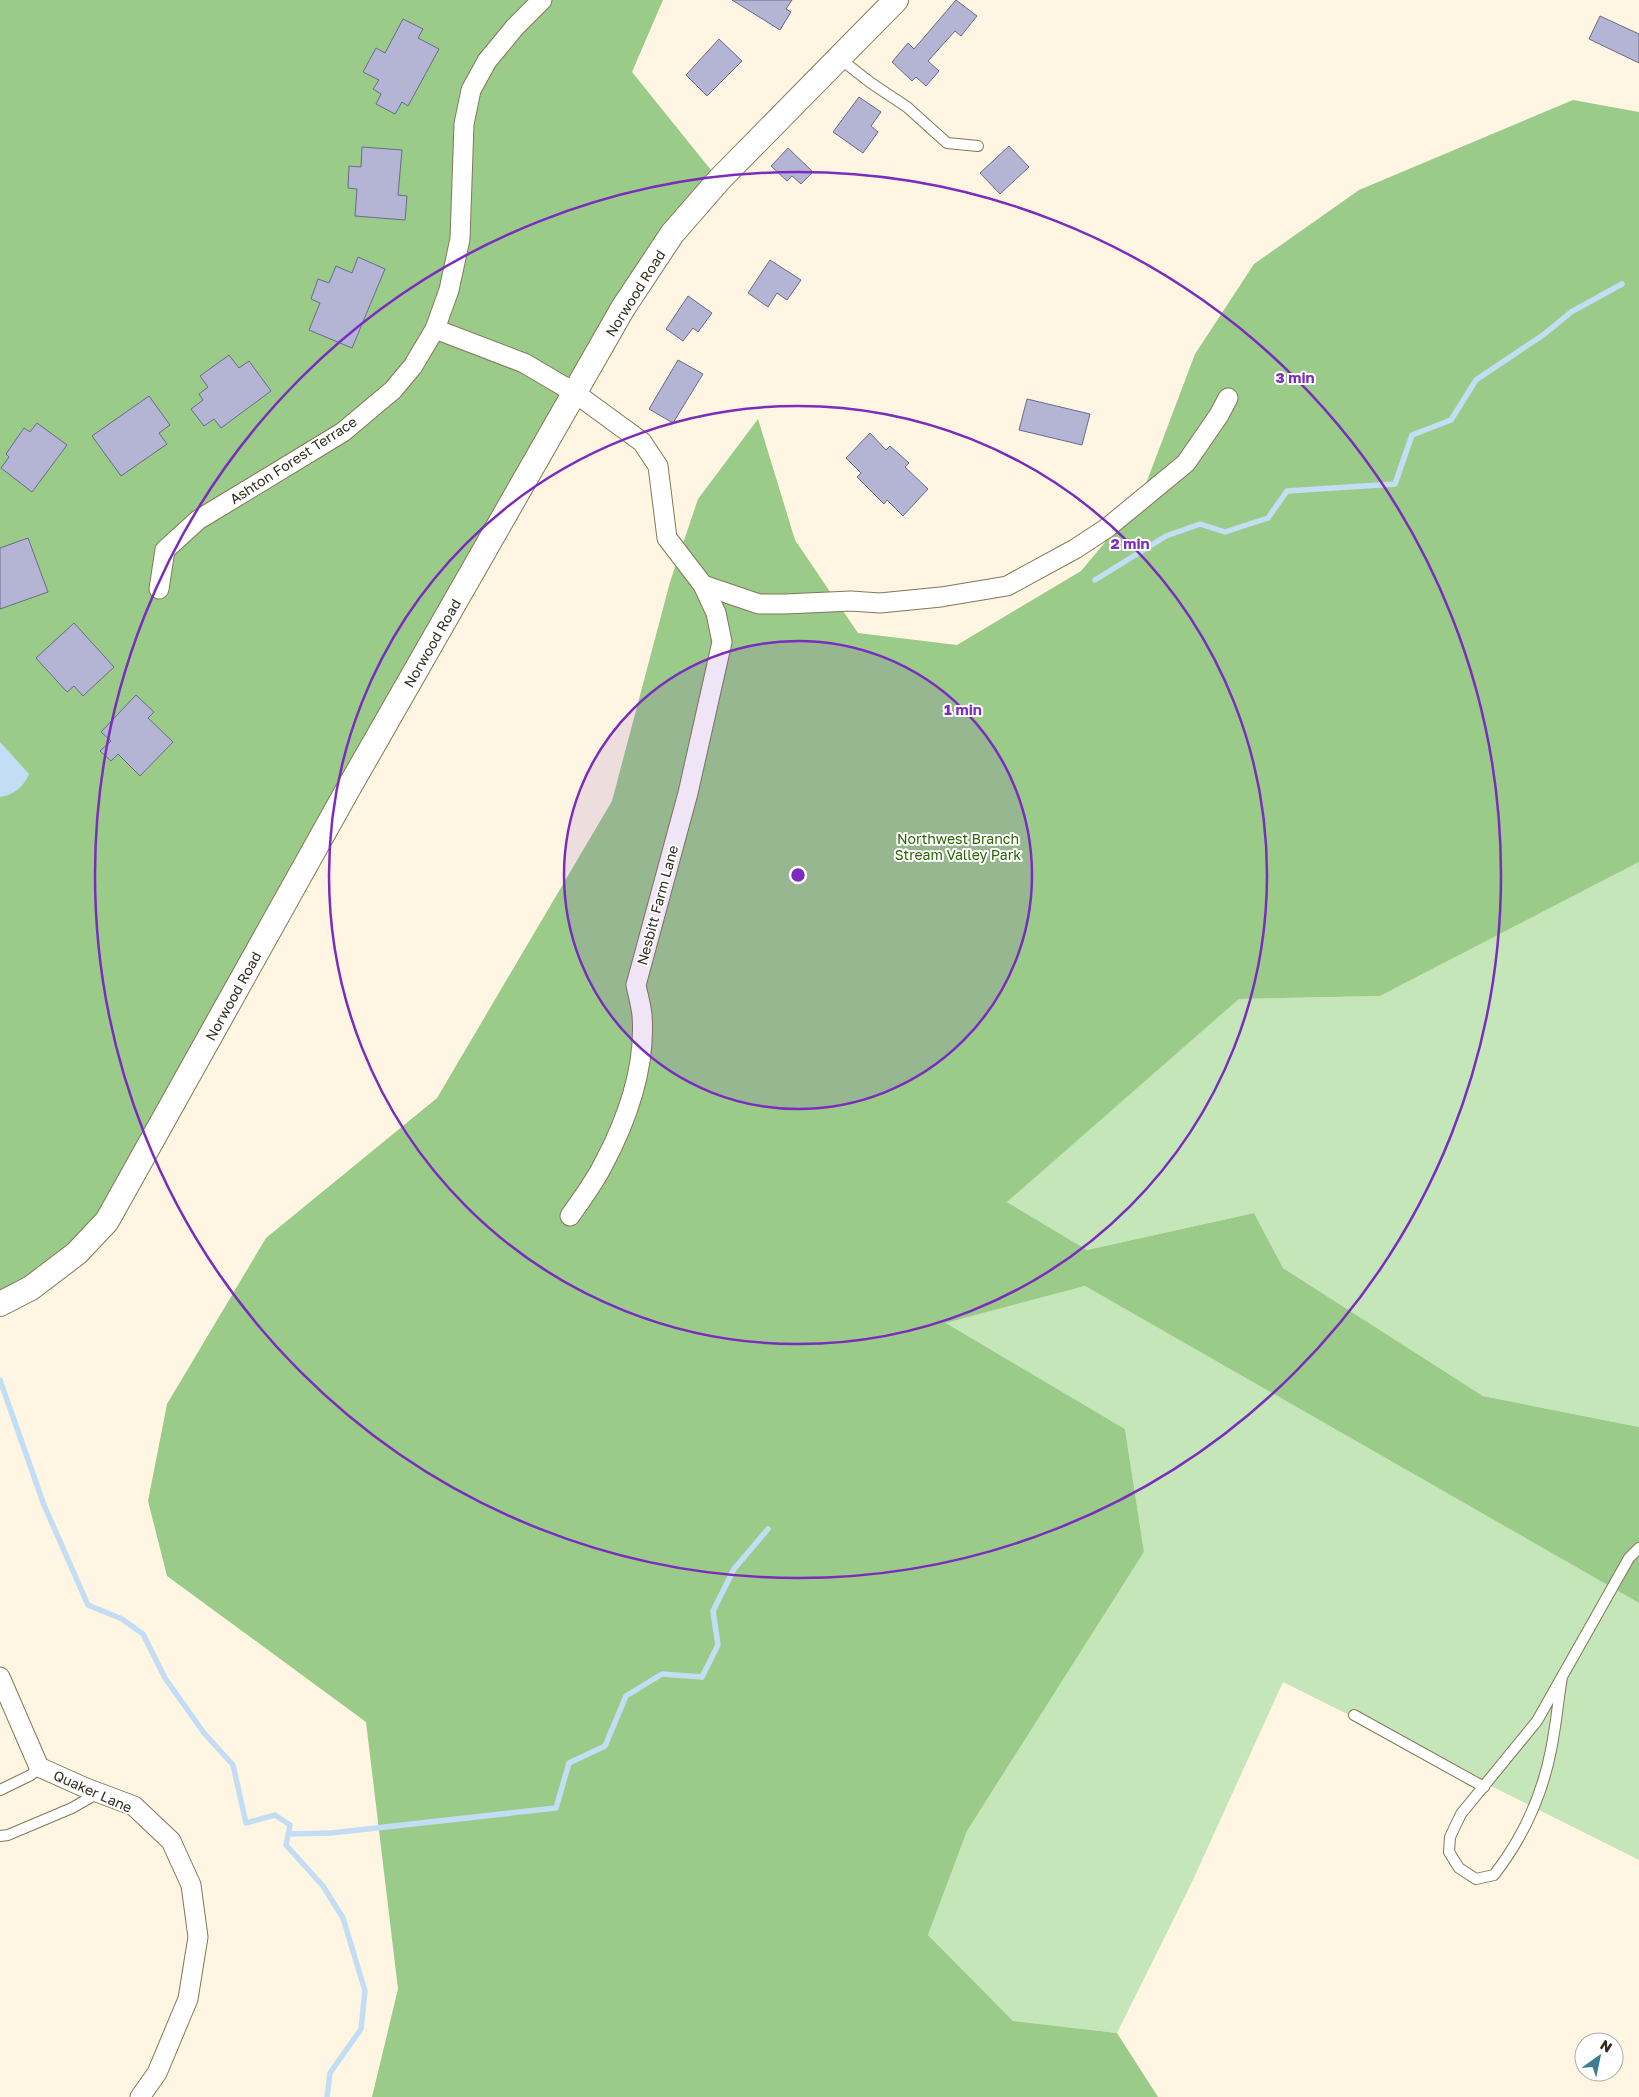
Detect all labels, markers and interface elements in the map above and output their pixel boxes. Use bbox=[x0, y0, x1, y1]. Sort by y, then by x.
street label: Norwood Road bbox=[602, 246, 668, 340]
text: 3 min bbox=[1275, 368, 1315, 386]
street label: Ashton Forest Terrace bbox=[226, 413, 360, 507]
text: 2 min bbox=[1110, 534, 1150, 552]
street label: Norwood Road bbox=[400, 596, 464, 690]
text: 1 min bbox=[944, 700, 982, 718]
park label: Northwest Branch Stream Valley Park bbox=[895, 830, 1021, 863]
street label: Nesbitt Farm Lane bbox=[633, 843, 681, 967]
centre of rings bbox=[789, 866, 807, 884]
street label: Norwood Road bbox=[202, 948, 264, 1044]
street label: Quaker Lane bbox=[51, 1766, 135, 1816]
north arrow bbox=[1574, 2032, 1624, 2082]
text: N bbox=[1597, 2036, 1615, 2056]

